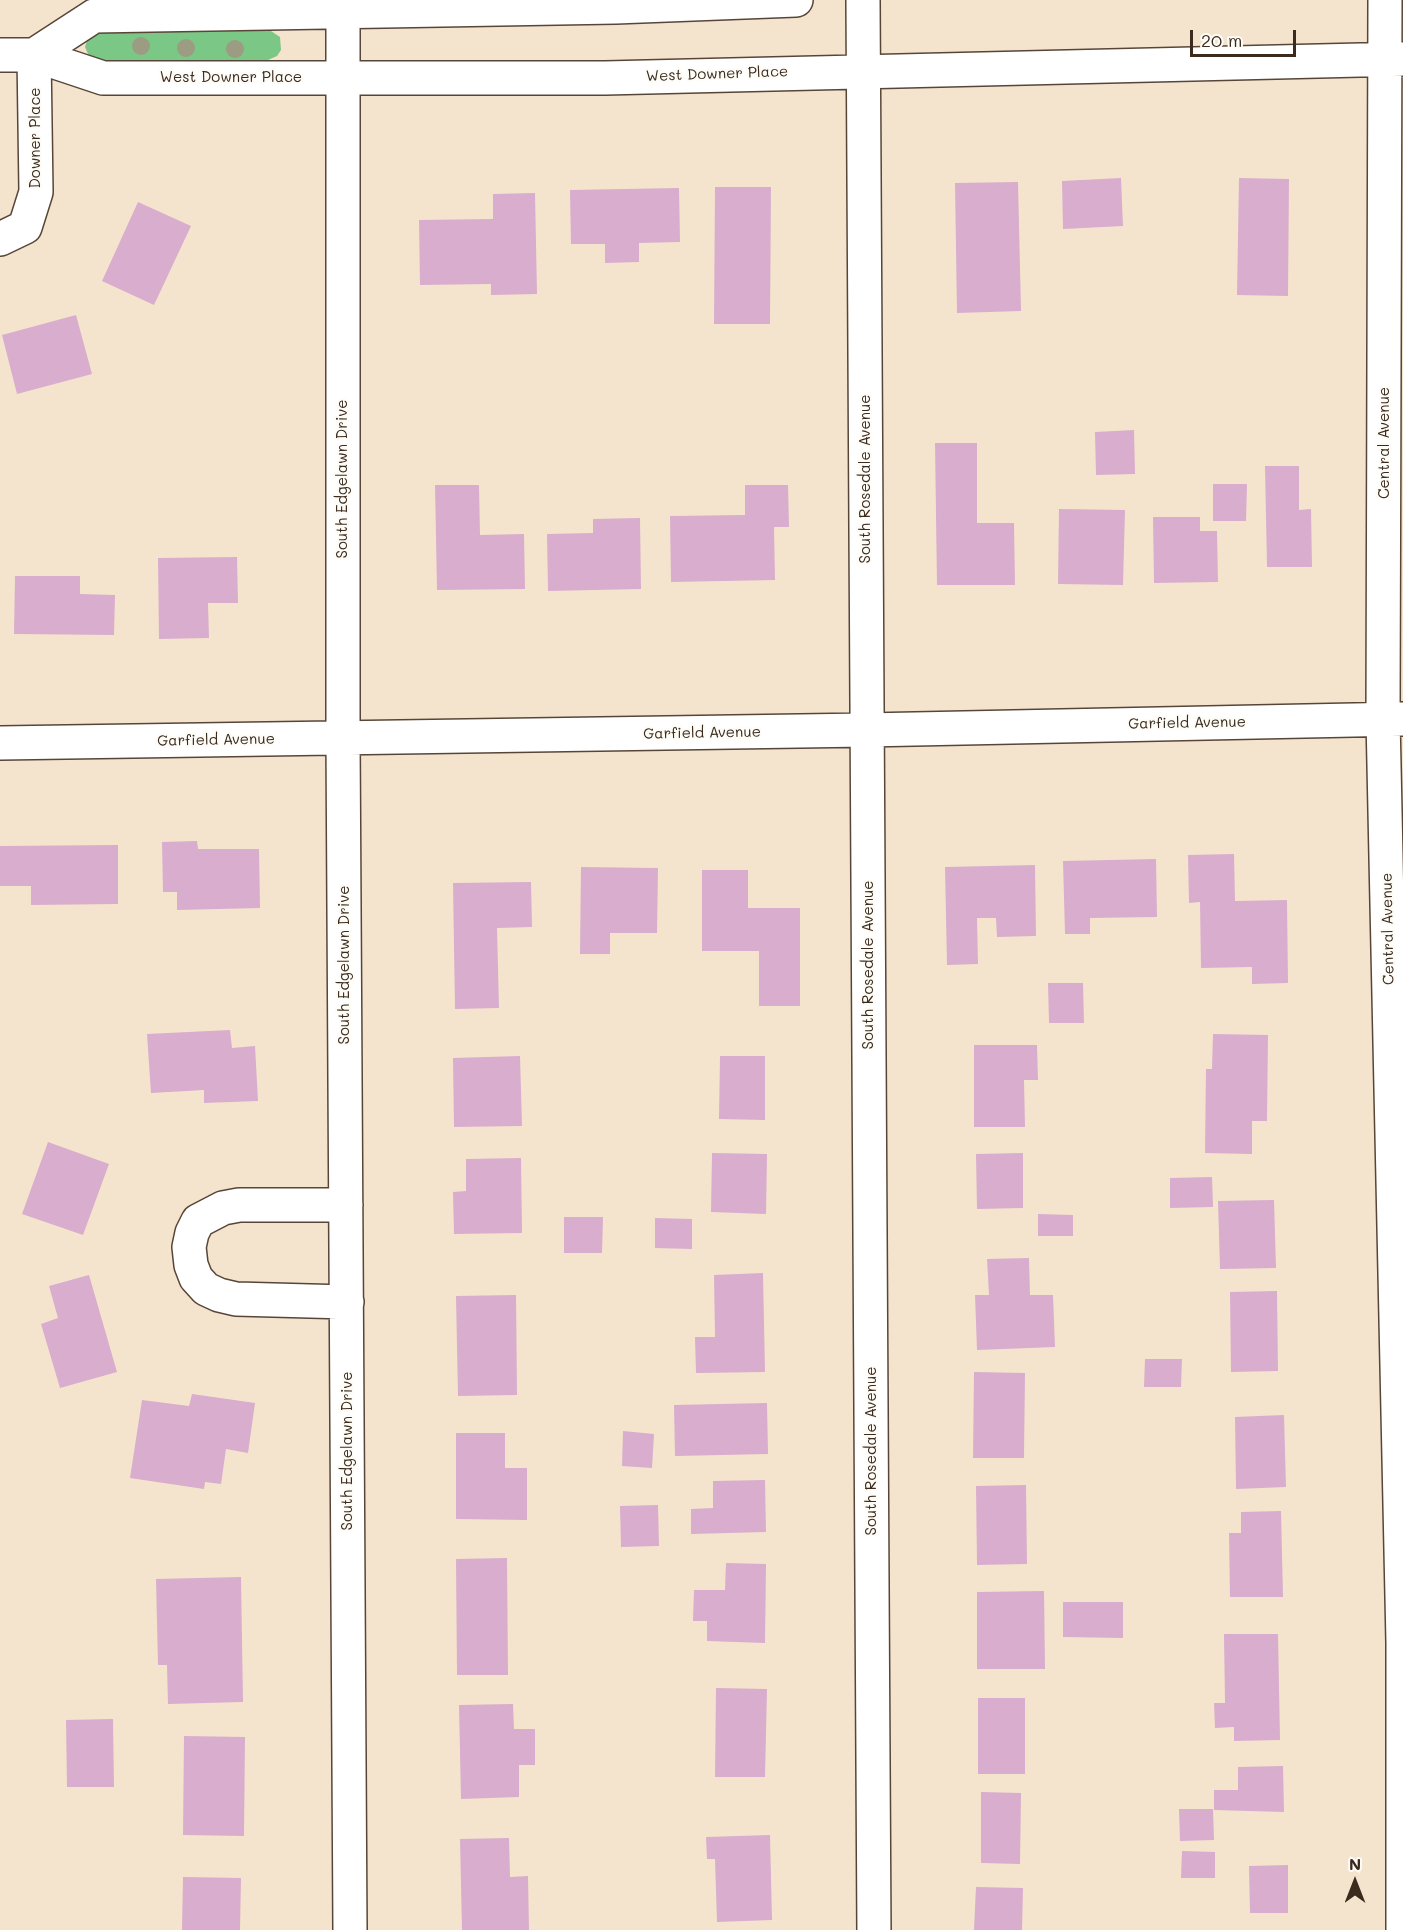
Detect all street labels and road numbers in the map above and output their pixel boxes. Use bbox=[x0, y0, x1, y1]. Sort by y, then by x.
street label: West Downer Place bbox=[646, 63, 788, 85]
street label: West Downer Place bbox=[160, 68, 302, 86]
street label: Downer Place bbox=[26, 87, 44, 189]
street label: Central Avenue bbox=[1375, 387, 1393, 499]
street label: South Rosedale Avenue bbox=[856, 394, 874, 564]
street label: South Edgelawn Drive bbox=[333, 400, 351, 558]
street label: Garfield Avenue bbox=[1128, 713, 1246, 733]
street label: Garfield Avenue bbox=[643, 723, 761, 743]
street label: Garfield Avenue bbox=[157, 730, 275, 750]
street label: Central Avenue bbox=[1378, 873, 1398, 985]
street label: South Rosedale Avenue bbox=[859, 880, 877, 1050]
street label: South Edgelawn Drive bbox=[335, 886, 353, 1044]
street label: South Rosedale Avenue bbox=[862, 1366, 880, 1536]
street label: South Edgelawn Drive bbox=[338, 1372, 356, 1530]

